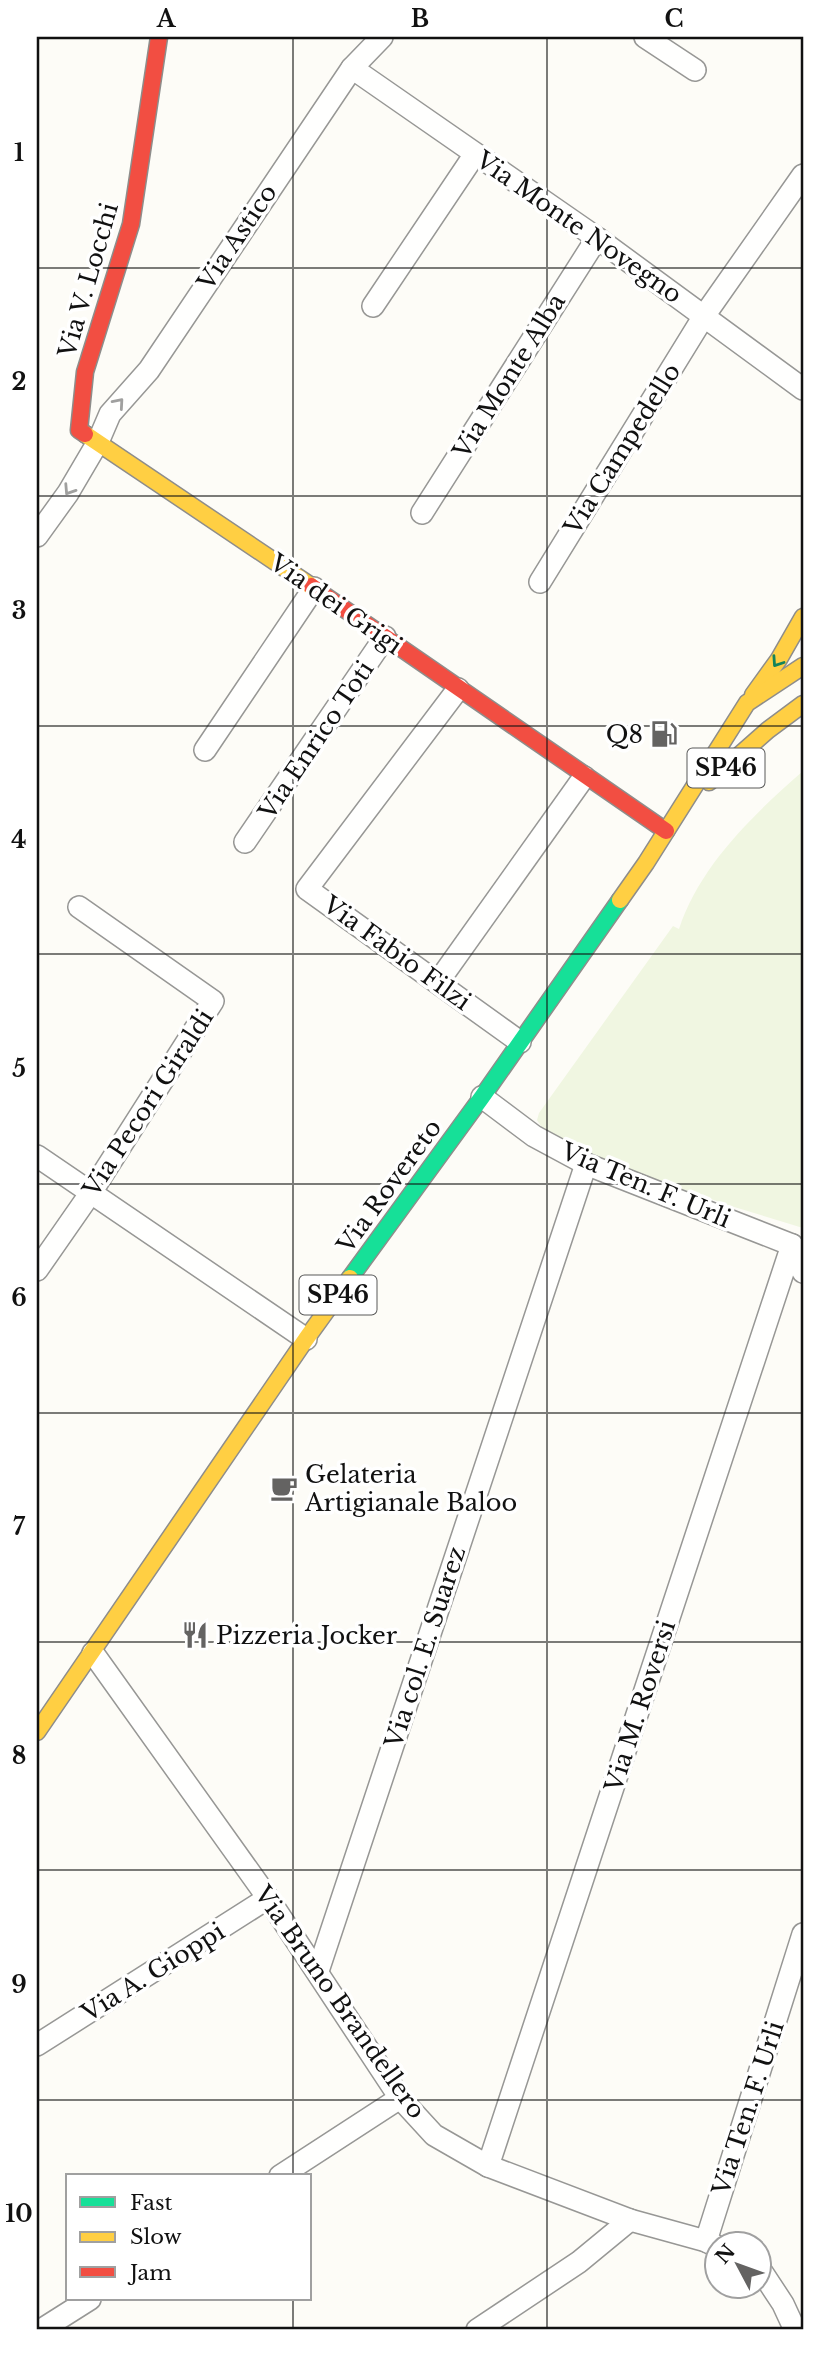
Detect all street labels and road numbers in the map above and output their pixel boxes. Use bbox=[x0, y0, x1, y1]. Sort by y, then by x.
street label: Via Monte Novegno bbox=[470, 144, 688, 309]
street label: Via Astico bbox=[191, 179, 283, 296]
street label: Via V. Locchi bbox=[52, 199, 124, 362]
street label: Via Monte Alba bbox=[446, 288, 572, 464]
street label: Via Campedello bbox=[557, 358, 686, 541]
street label: Via dei Grigi bbox=[263, 547, 408, 660]
street label: Via Enrico Toti bbox=[252, 655, 380, 825]
road number: SP46 bbox=[688, 748, 764, 788]
street label: Via Fabio Filzi bbox=[317, 889, 476, 1016]
street label: Via Pecori Giraldi bbox=[76, 1004, 219, 1203]
street label: Via Rovereto bbox=[330, 1113, 447, 1259]
street label: Via Ten. F. Urli bbox=[556, 1136, 735, 1234]
road number: SP46 bbox=[300, 1276, 376, 1314]
street label: Via col. E. Suarez bbox=[378, 1543, 471, 1752]
street label: Via M. Roversi bbox=[598, 1617, 681, 1796]
street label: Via Bruno Brandellero bbox=[248, 1879, 432, 2124]
street label: Via A. Gioppi bbox=[75, 1916, 230, 2028]
street label: Via Ten. F. Urli bbox=[706, 2017, 790, 2200]

